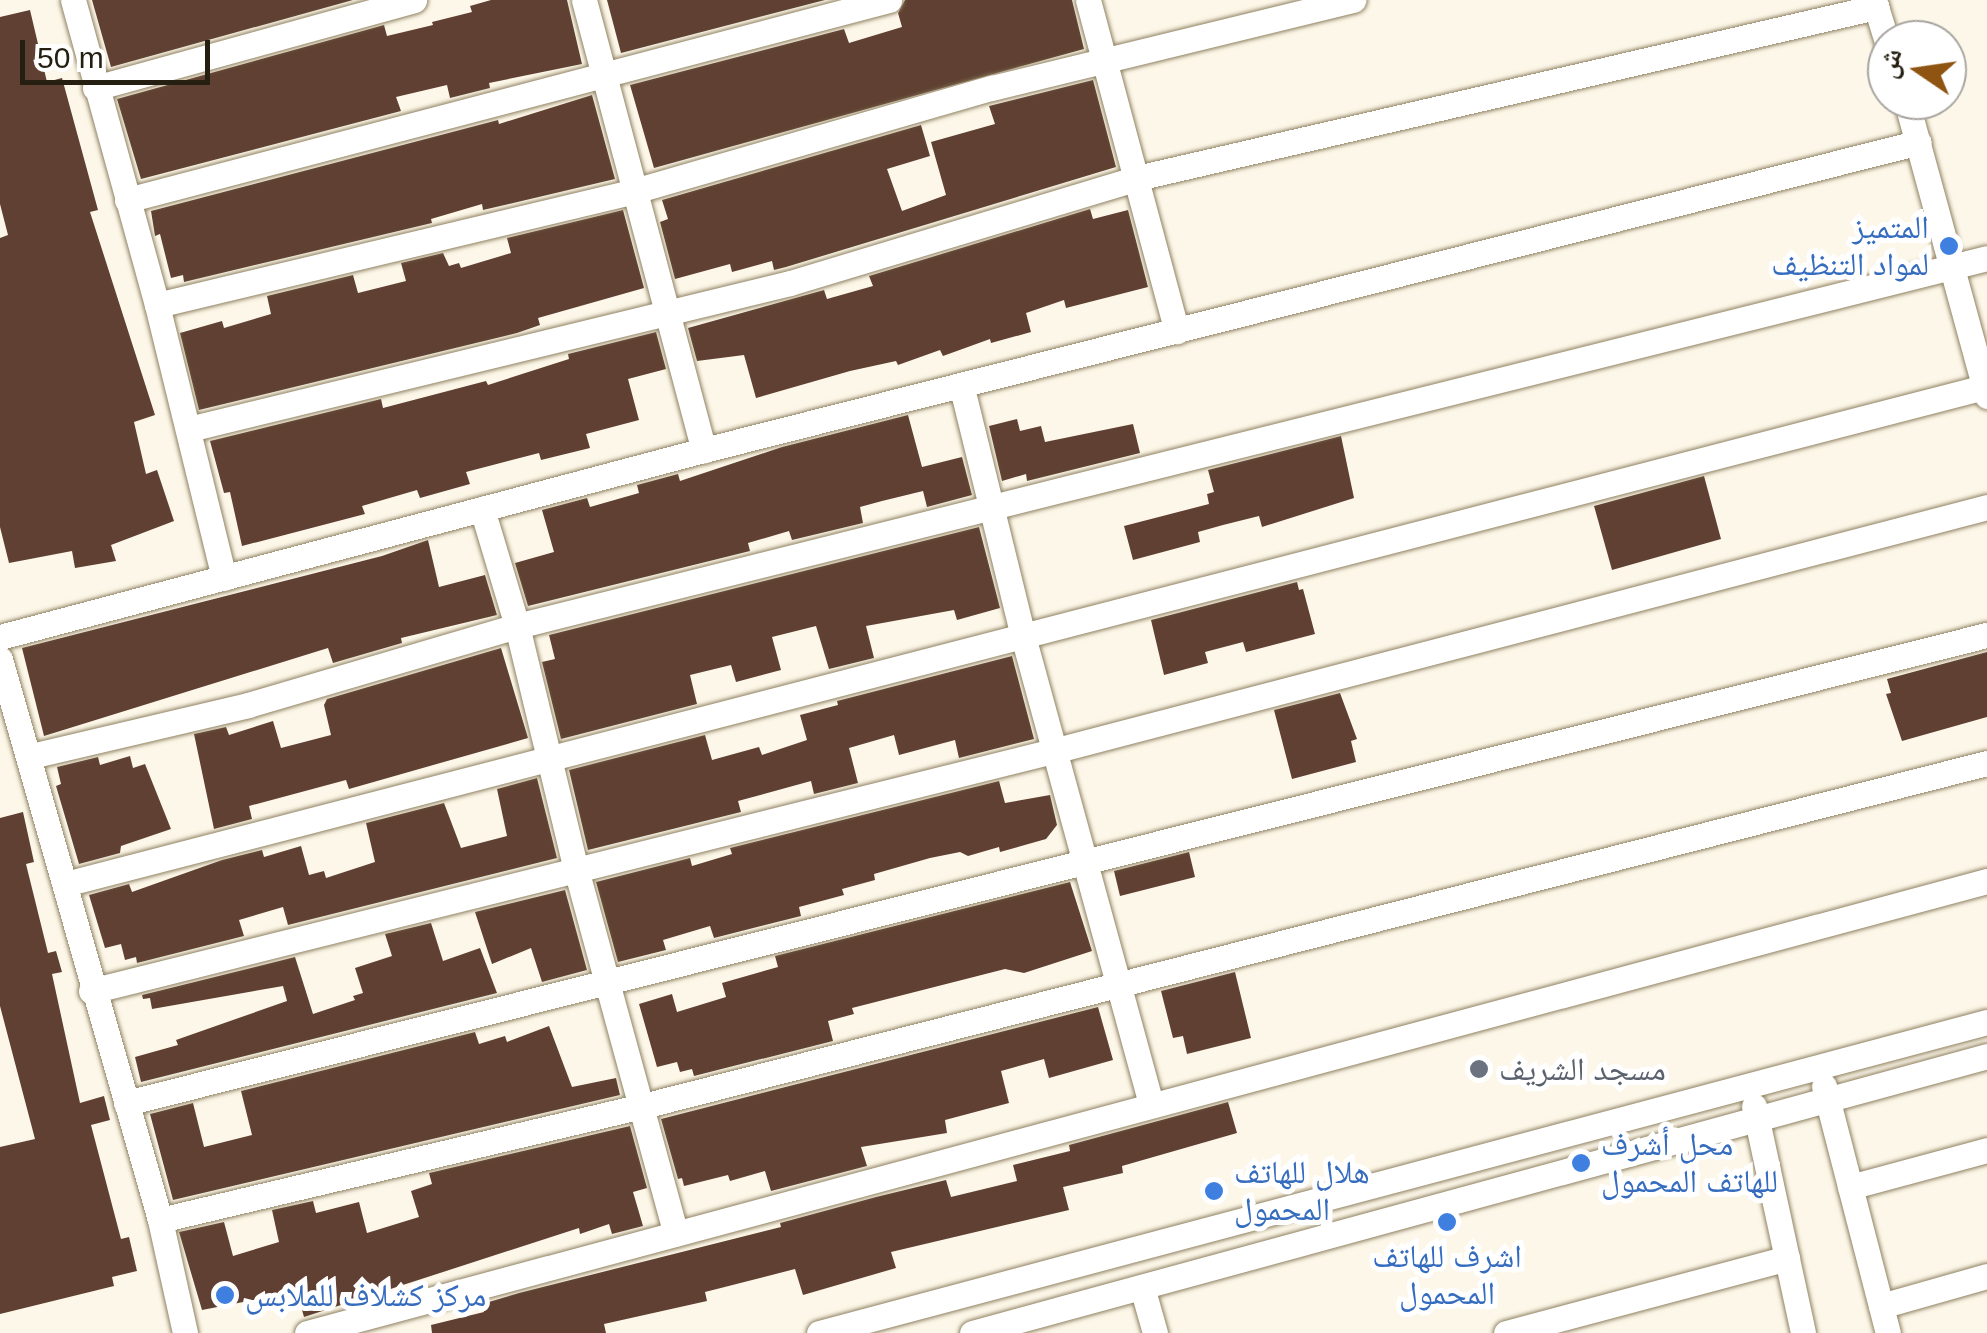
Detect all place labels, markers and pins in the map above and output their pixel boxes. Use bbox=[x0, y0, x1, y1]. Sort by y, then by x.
place label: المتميز لمواد التنظيف bbox=[1771, 209, 1929, 284]
marker: المتميز لمواد التنظيف bbox=[1938, 235, 1960, 257]
place label: مسجد الشريف bbox=[1499, 1050, 1666, 1088]
marker: مسجد الشريف bbox=[1468, 1058, 1490, 1080]
place label: محل أشرف للهاتف المحمول bbox=[1601, 1126, 1778, 1201]
marker: محل أشرف للهاتف المحمول bbox=[1570, 1152, 1592, 1174]
place label: هلال للهاتف المحمول bbox=[1234, 1154, 1370, 1229]
marker: هلال للهاتف المحمول bbox=[1203, 1180, 1225, 1202]
marker: اشرف للهاتف المحمول bbox=[1436, 1211, 1458, 1233]
place label: اشرف للهاتف المحمول bbox=[1372, 1238, 1522, 1313]
place label: مركز كشلاف للملابس bbox=[245, 1276, 486, 1314]
marker: مركز كشلاف للملابس bbox=[214, 1284, 236, 1306]

